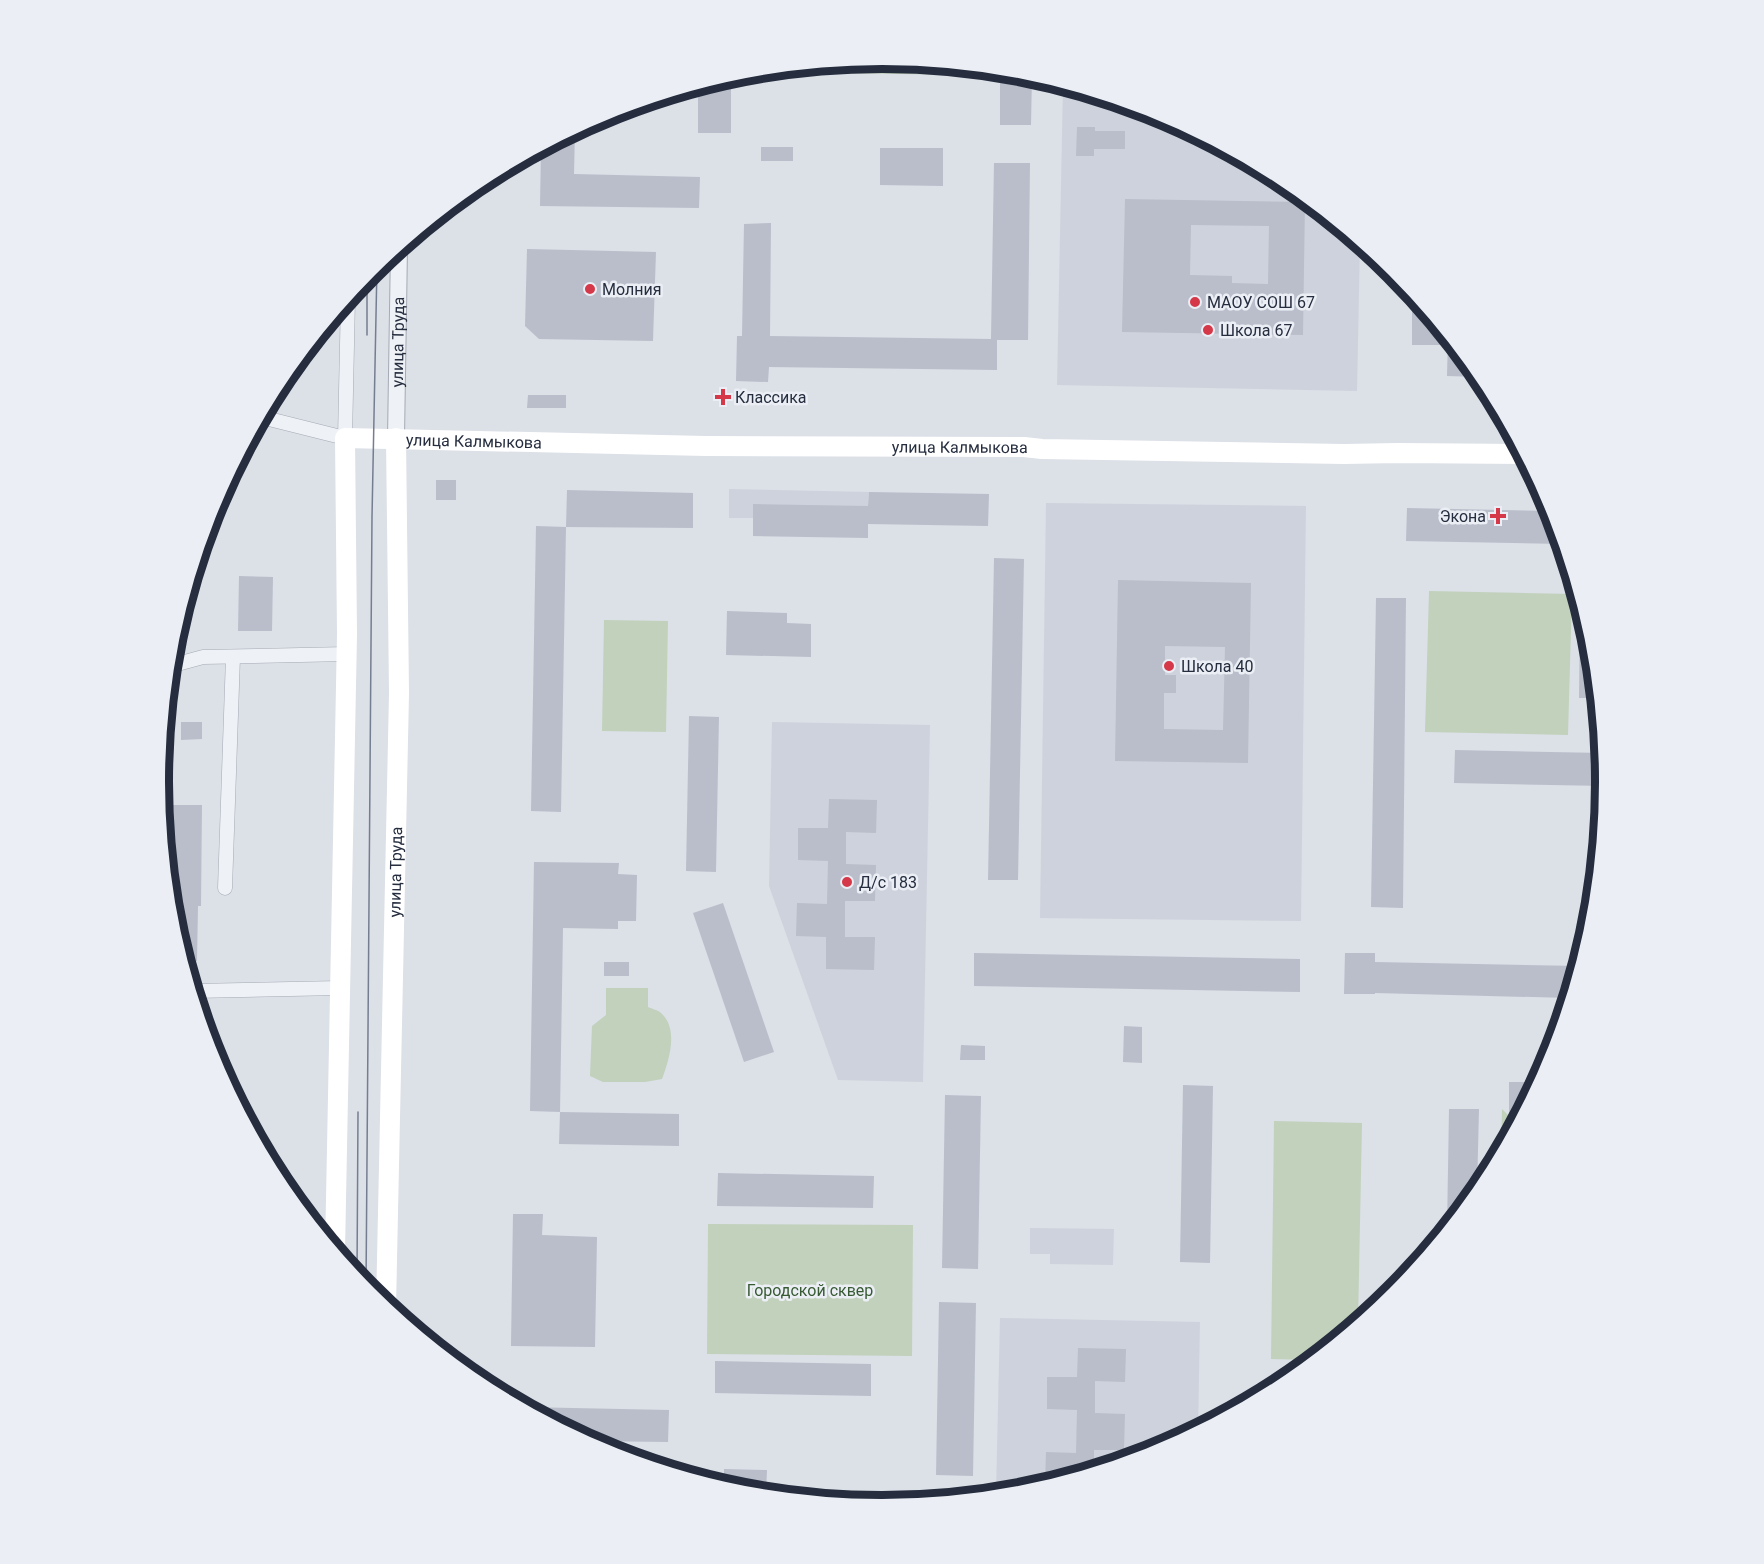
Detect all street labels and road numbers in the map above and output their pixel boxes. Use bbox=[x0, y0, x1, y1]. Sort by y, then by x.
street label: улица Труда bbox=[388, 297, 408, 388]
street label: улица Калмыкова bbox=[406, 430, 542, 452]
street label: улица Калмыкова bbox=[892, 438, 1028, 457]
street label: улица Труда bbox=[385, 827, 406, 918]

